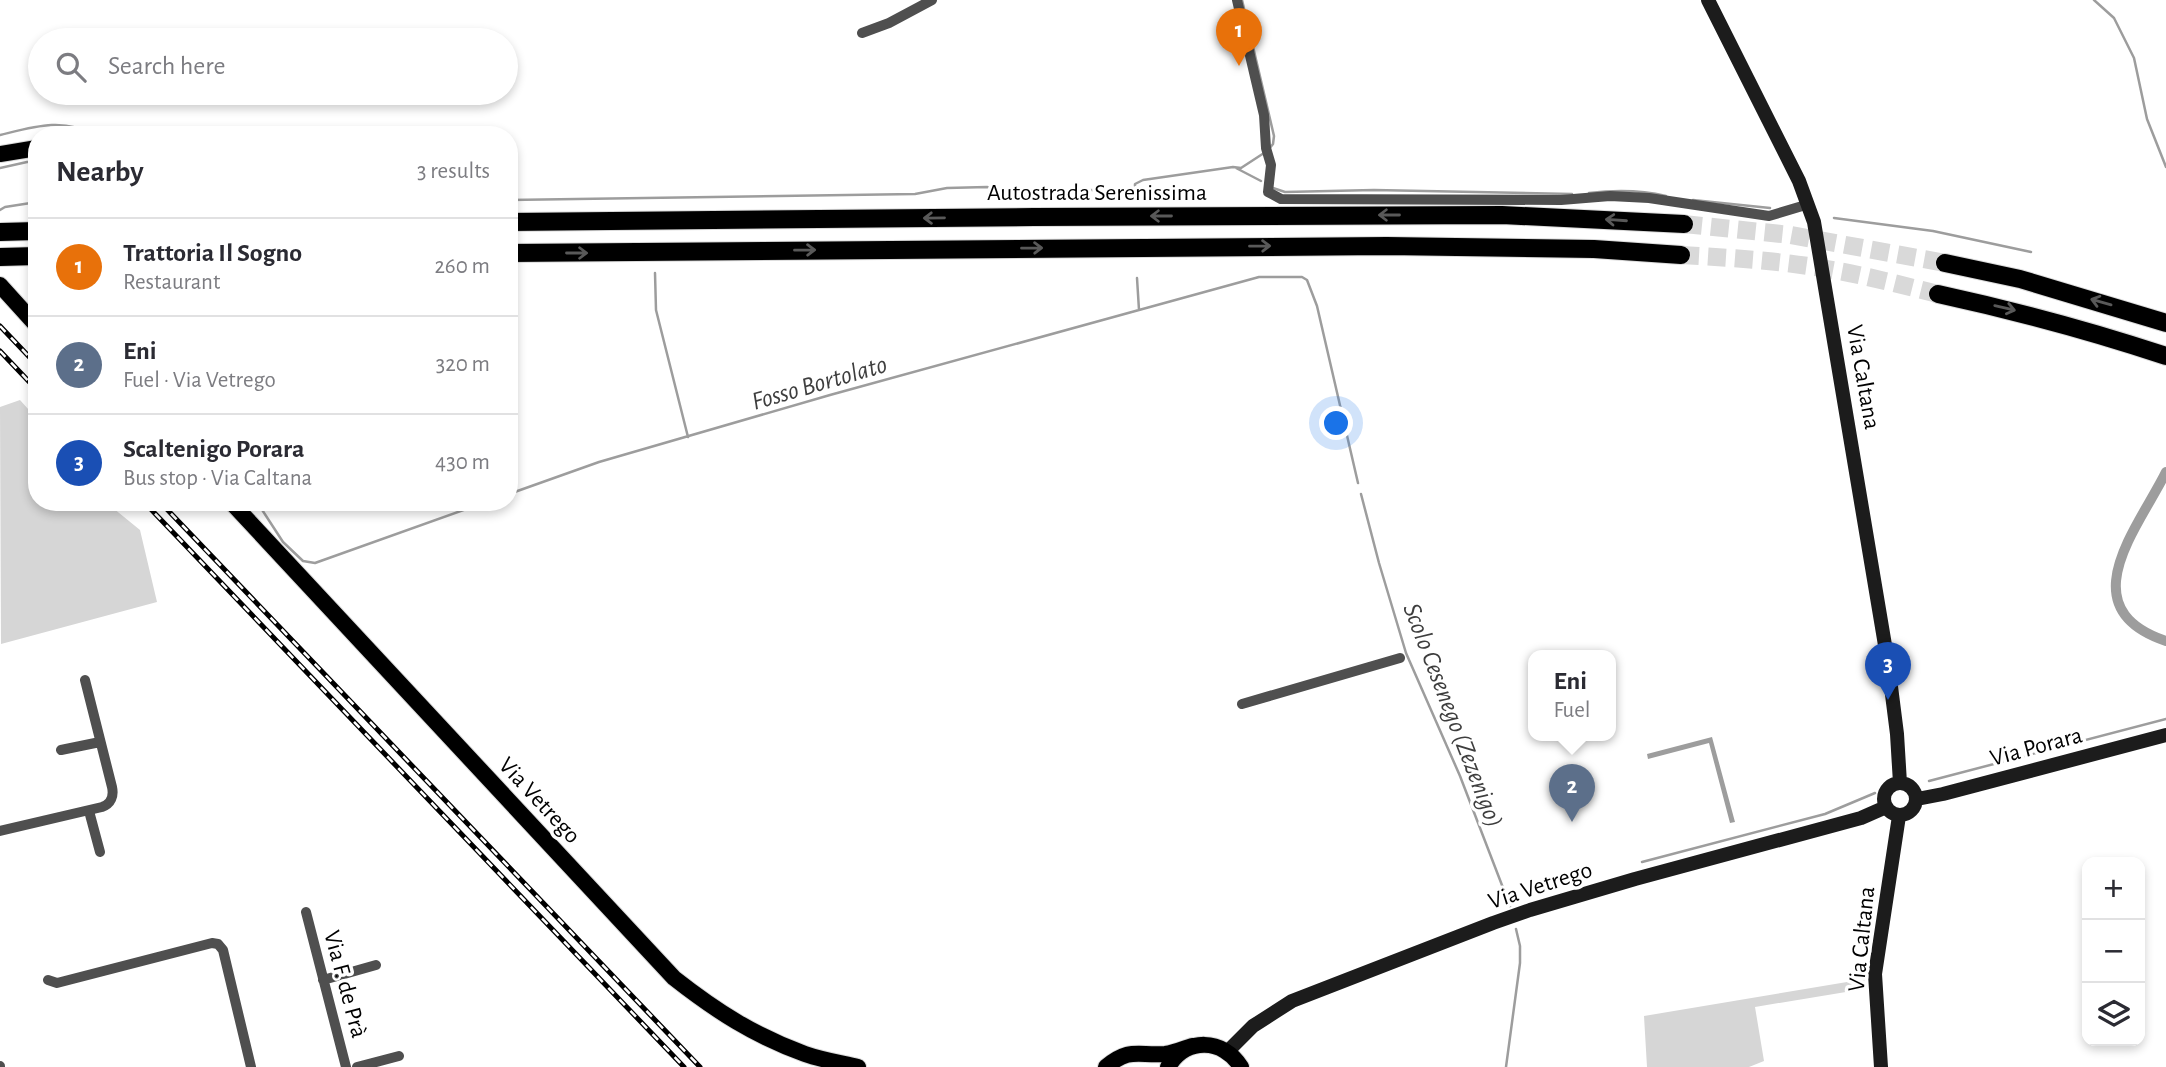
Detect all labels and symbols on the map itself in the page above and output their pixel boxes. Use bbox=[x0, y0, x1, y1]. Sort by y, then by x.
pin: 1 bbox=[1216, 8, 1262, 66]
street label: Autostrada Serenissima bbox=[987, 181, 1207, 205]
one-way arrow bbox=[1378, 208, 1401, 222]
one-way arrow bbox=[1150, 209, 1173, 223]
one-way arrow bbox=[923, 211, 946, 225]
one-way arrow bbox=[1605, 213, 1628, 226]
one-way arrow bbox=[1248, 239, 1271, 253]
one-way arrow bbox=[1021, 241, 1044, 255]
one-way arrow bbox=[793, 244, 816, 257]
one-way arrow bbox=[566, 246, 589, 259]
one-way arrow bbox=[2090, 295, 2112, 308]
one-way arrow bbox=[1993, 302, 2016, 316]
street label: Via Caltana bbox=[1842, 323, 1884, 431]
water label: Fosso Bortolato bbox=[749, 351, 890, 415]
your location bbox=[1319, 406, 1353, 440]
water label: Scolo Cesenego (Zezenigo) bbox=[1398, 600, 1508, 831]
pin: 3 bbox=[1865, 642, 1911, 700]
street label: Via Porara bbox=[1988, 723, 2085, 771]
street label: Via Vetrego bbox=[494, 753, 585, 848]
pin: 2 bbox=[1549, 764, 1595, 822]
street label: Via Vetrego bbox=[1485, 858, 1595, 914]
street label: Via Caltana bbox=[1845, 885, 1879, 993]
street label: Via F. de Prà bbox=[319, 928, 371, 1040]

